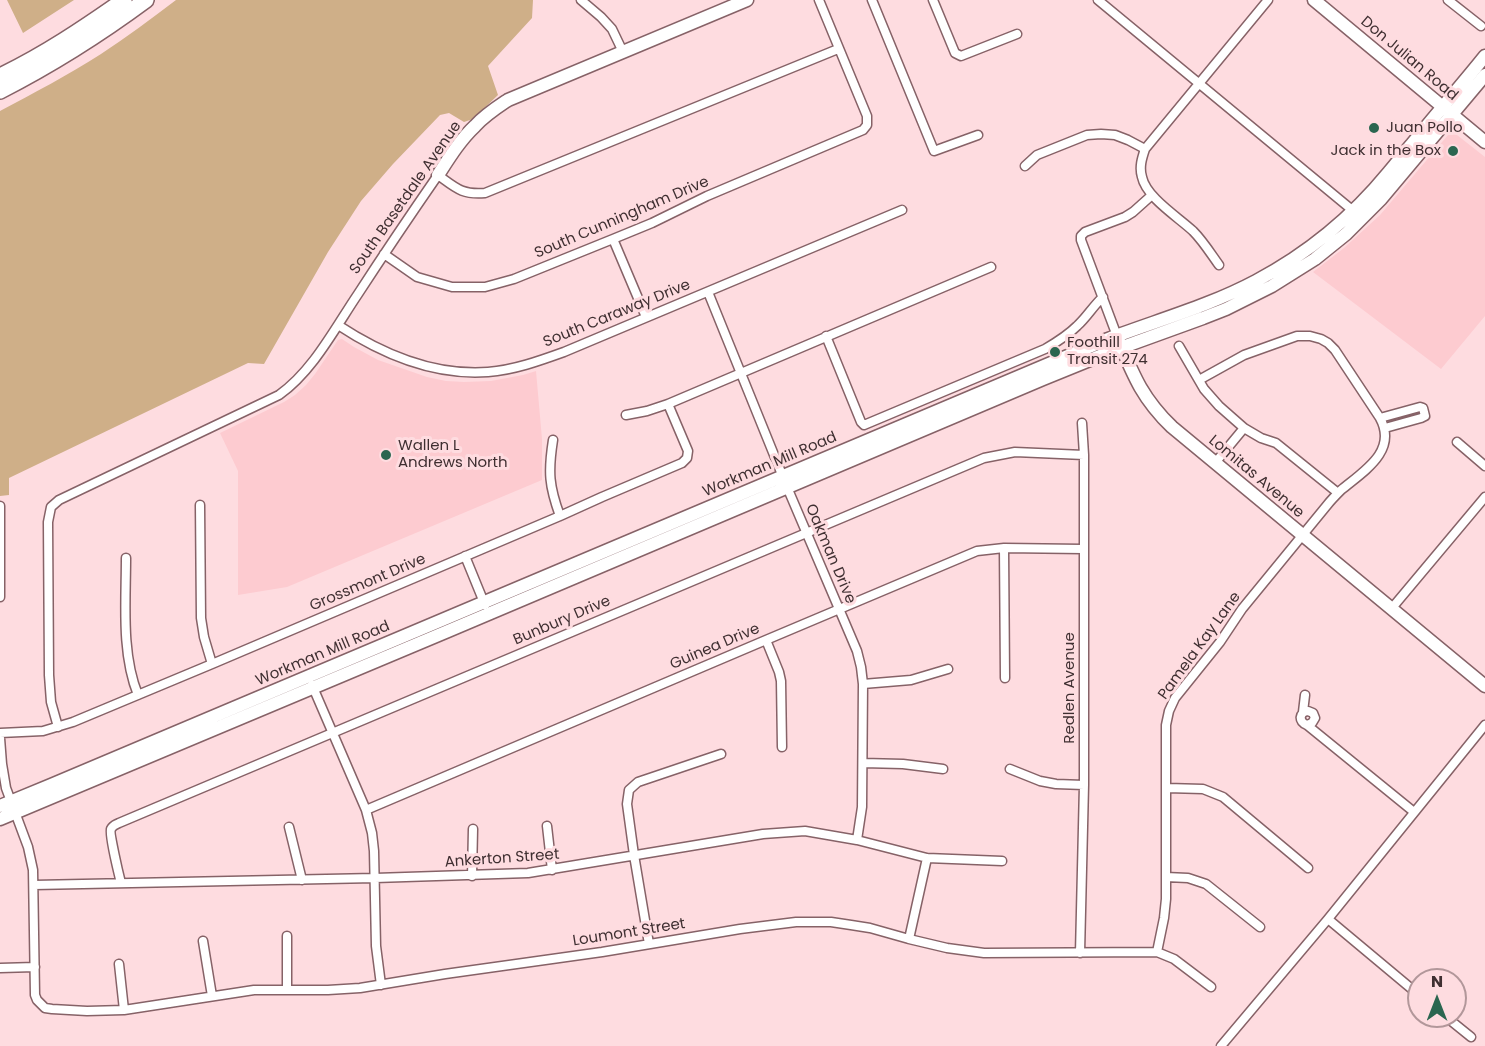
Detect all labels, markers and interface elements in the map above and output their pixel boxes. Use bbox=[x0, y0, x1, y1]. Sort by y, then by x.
street label: Don Julian Road bbox=[1357, 13, 1461, 105]
street label: South Basetdale Avenue bbox=[346, 118, 466, 278]
place label: Juan Pollo bbox=[1386, 119, 1463, 137]
marker: Juan Pollo bbox=[1367, 121, 1381, 135]
place label: Jack in the Box bbox=[1330, 142, 1441, 160]
marker: Jack in the Box bbox=[1446, 144, 1460, 158]
street label: South Cunningham Drive bbox=[532, 173, 712, 263]
street label: South Caraway Drive bbox=[541, 276, 693, 352]
place label: Foothill Transit 274 bbox=[1067, 334, 1148, 369]
marker: Foothill Transit 274 bbox=[1048, 345, 1062, 359]
street label: Workman Mill Road bbox=[700, 429, 840, 501]
street label: Lomitas Avenue bbox=[1205, 432, 1307, 522]
place label: Wallen L Andrews North bbox=[398, 437, 508, 472]
marker: Wallen L Andrews North bbox=[379, 448, 393, 462]
street label: Oakman Drive bbox=[801, 501, 859, 607]
street label: Grossmont Drive bbox=[307, 550, 429, 616]
street label: Pamela Kay Lane bbox=[1155, 589, 1245, 703]
street label: Bunbury Drive bbox=[511, 592, 613, 650]
street label: Workman Mill Road bbox=[253, 618, 393, 690]
street label: Guinea Drive bbox=[667, 620, 763, 674]
street label: Redlen Avenue bbox=[1061, 632, 1079, 744]
street label: Ankerton Street bbox=[444, 846, 560, 872]
street label: Loumont Street bbox=[571, 915, 687, 951]
north arrow bbox=[1407, 968, 1467, 1028]
text: N bbox=[1431, 970, 1443, 993]

